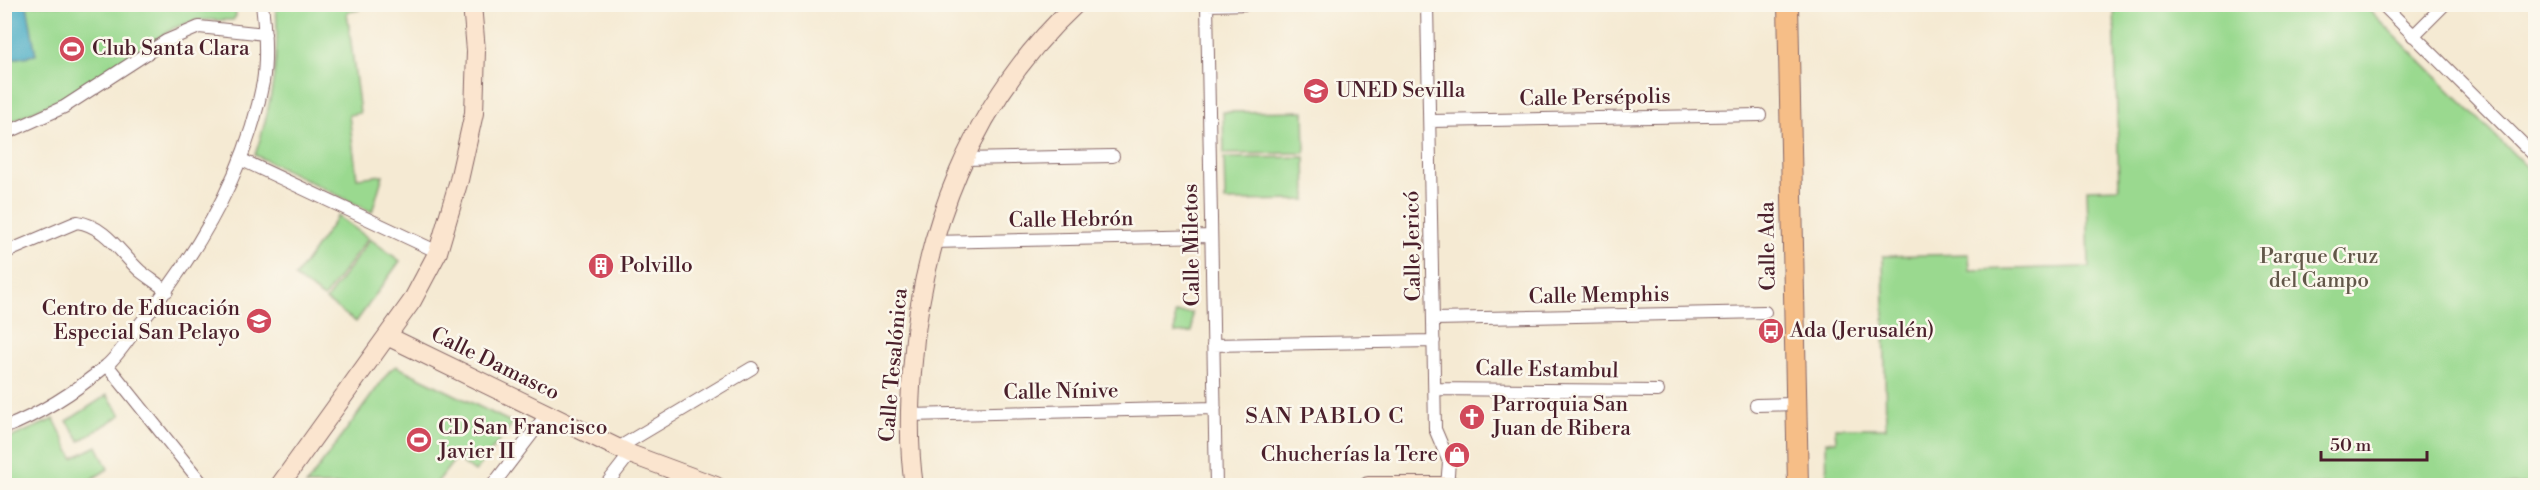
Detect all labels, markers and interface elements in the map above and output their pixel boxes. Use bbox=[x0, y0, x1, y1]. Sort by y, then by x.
sports icon: Club Santa Clara bbox=[57, 34, 87, 64]
place label: Club Santa Clara bbox=[92, 36, 250, 62]
school or university icon: UNED Sevilla bbox=[1301, 76, 1331, 106]
place label: UNED Sevilla bbox=[1336, 78, 1466, 104]
street label: Calle Persépolis bbox=[1519, 84, 1671, 112]
street label: Calle Miletos bbox=[1178, 183, 1206, 307]
street label: Calle Jericó bbox=[1399, 190, 1427, 302]
street label: Calle Ada bbox=[1754, 201, 1782, 291]
street label: Calle Hebrón bbox=[1008, 206, 1134, 234]
park label: Parque Cruz del Campo bbox=[2260, 244, 2378, 294]
building icon: Polvillo bbox=[586, 251, 616, 281]
place label: Polvillo bbox=[620, 253, 693, 279]
street label: Calle Memphis bbox=[1528, 282, 1670, 310]
street label: Calle Tesalónica bbox=[874, 287, 914, 443]
place label: Centro de Educación Especial San Pelayo bbox=[42, 296, 240, 346]
school or university icon: Centro de Educación Especial San Pelayo bbox=[244, 306, 274, 336]
bus stop icon: Ada (Jerusalén) bbox=[1756, 316, 1786, 346]
place label: Ada (Jerusalén) bbox=[1789, 318, 1934, 344]
street label: Calle Damasco bbox=[426, 322, 564, 406]
street label: Calle Estambul bbox=[1475, 356, 1619, 384]
street label: Calle Nínive bbox=[1003, 378, 1119, 406]
place label: Parroquia San Juan de Ribera bbox=[1491, 392, 1631, 442]
church icon: Parroquia San Juan de Ribera bbox=[1457, 402, 1487, 432]
district label: SAN PABLO C bbox=[1245, 403, 1405, 430]
place label: CD San Francisco Javier II bbox=[437, 415, 607, 465]
scale bar bbox=[2321, 424, 2428, 462]
sports icon: CD San Francisco Javier II bbox=[404, 425, 434, 455]
text: 50 m bbox=[2330, 434, 2372, 457]
shop icon: Chucherías la Tere bbox=[1442, 440, 1472, 470]
place label: Chucherías la Tere bbox=[1261, 442, 1438, 468]

